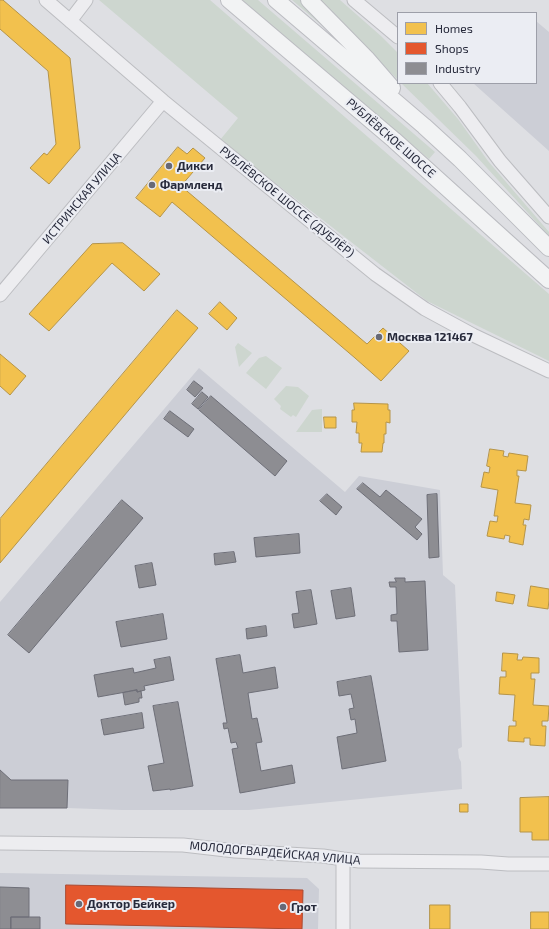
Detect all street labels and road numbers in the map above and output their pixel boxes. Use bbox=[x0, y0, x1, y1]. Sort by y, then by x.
street label: РУБЛЁВСКОЕ ШОССЕ bbox=[343, 95, 439, 181]
street label: РУБЛЁВСКОЕ ШОССЕ (ДУБЛЁР) bbox=[217, 143, 357, 261]
street label: ИСТРИНСКАЯ УЛИЦА bbox=[39, 149, 125, 247]
street label: МОЛОДОГВАРДЕЙСКАЯ УЛИЦА bbox=[189, 838, 361, 868]

